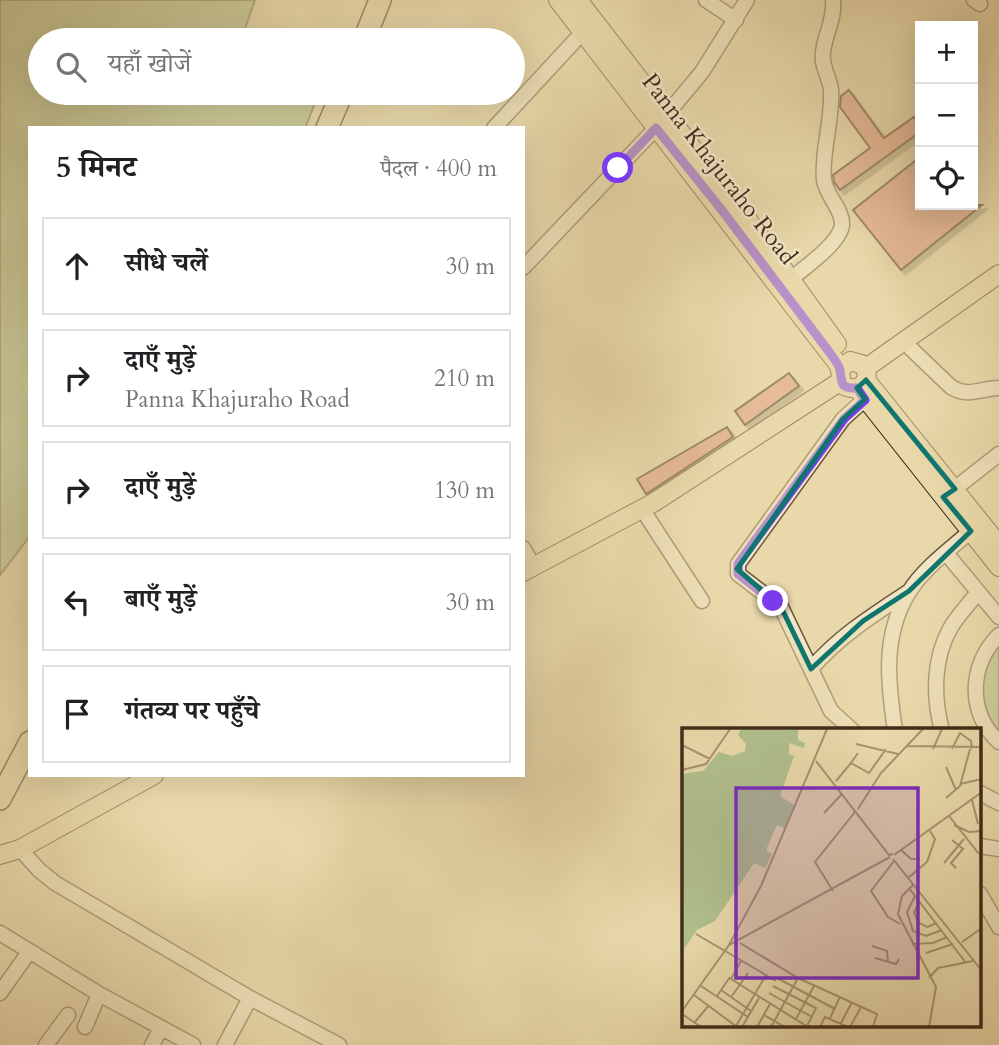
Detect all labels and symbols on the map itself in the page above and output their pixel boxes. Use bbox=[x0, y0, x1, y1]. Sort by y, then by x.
street label: Panna Khajuraho Road bbox=[634, 66, 804, 272]
route start bbox=[602, 152, 633, 183]
route end bbox=[757, 585, 788, 616]
inset map bbox=[682, 728, 982, 1028]

